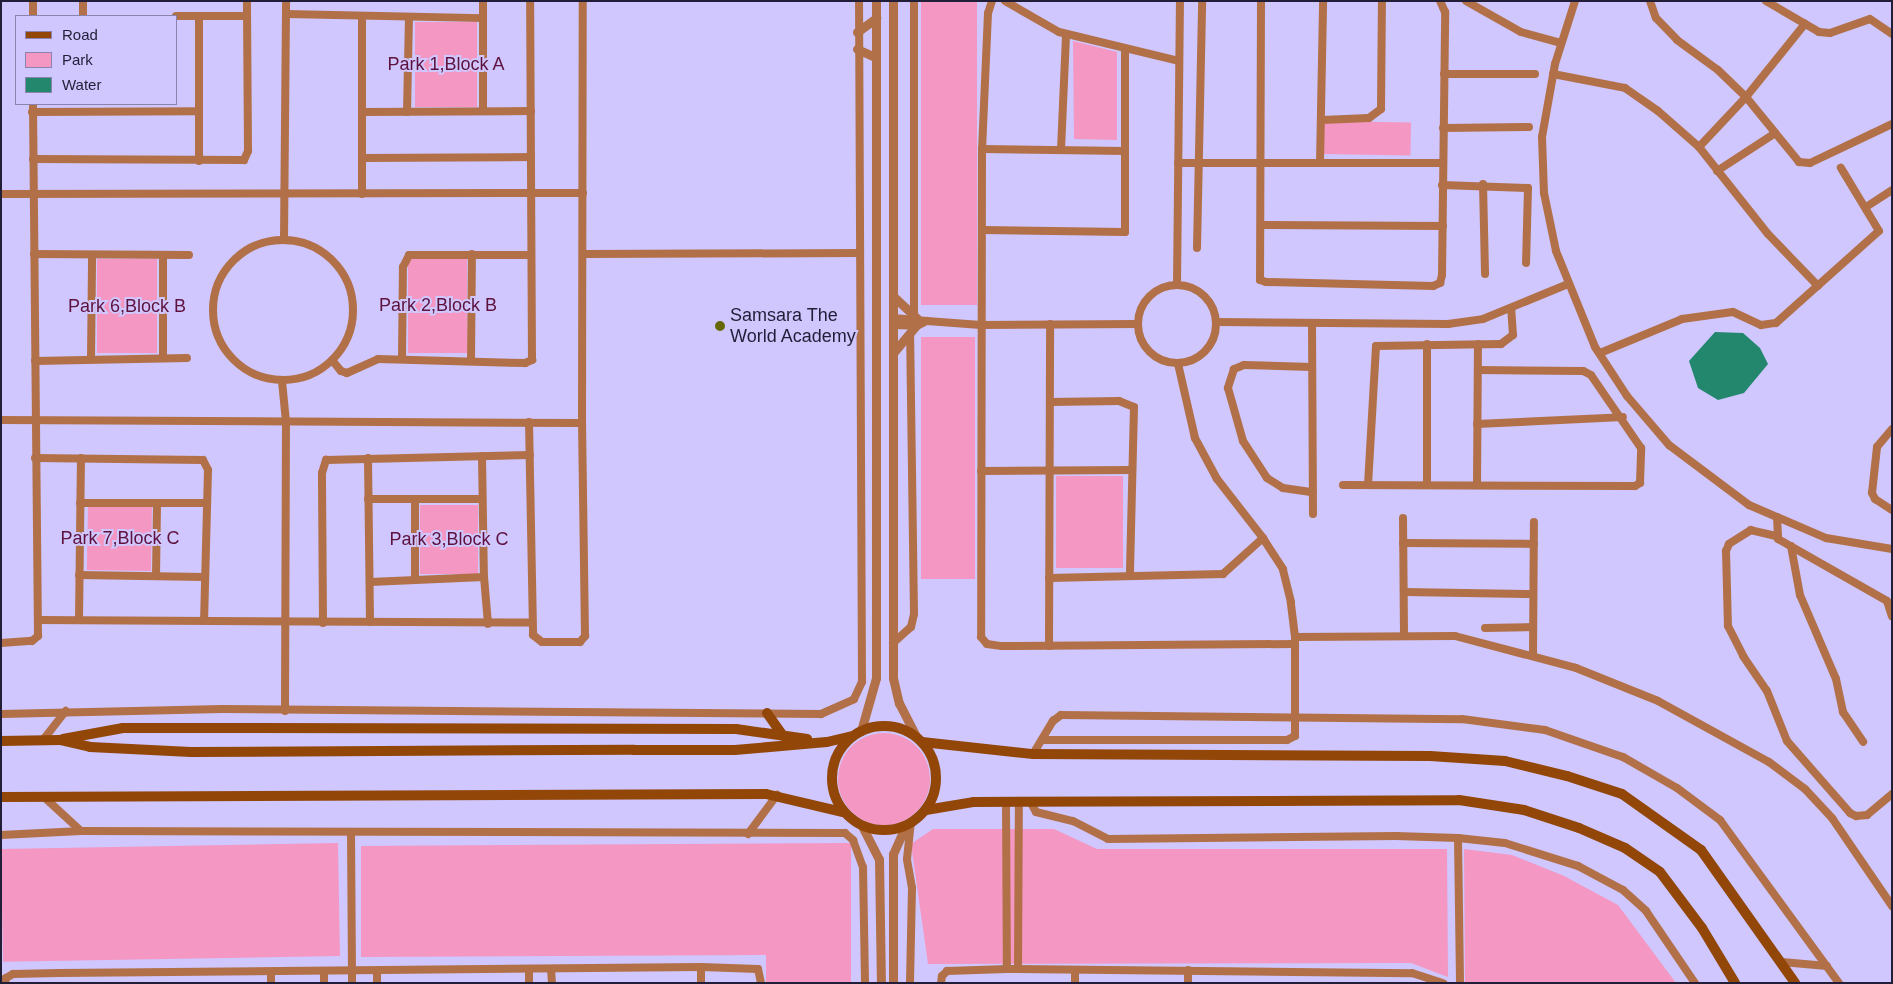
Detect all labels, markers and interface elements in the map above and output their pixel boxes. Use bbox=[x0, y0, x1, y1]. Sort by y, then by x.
legend bbox=[15, 15, 178, 105]
text: Road bbox=[62, 26, 98, 43]
text: Park bbox=[62, 51, 93, 68]
park label: Park 1,Block A bbox=[387, 53, 505, 75]
text: Water bbox=[62, 76, 101, 93]
park label: Park 2,Block B bbox=[379, 294, 497, 316]
park label: Park 6,Block B bbox=[68, 295, 186, 317]
place label: Samsara The World Academy bbox=[730, 305, 857, 348]
marker: Samsara The World Academy bbox=[714, 320, 726, 332]
park label: Park 7,Block C bbox=[60, 527, 180, 549]
park label: Park 3,Block C bbox=[389, 528, 509, 550]

